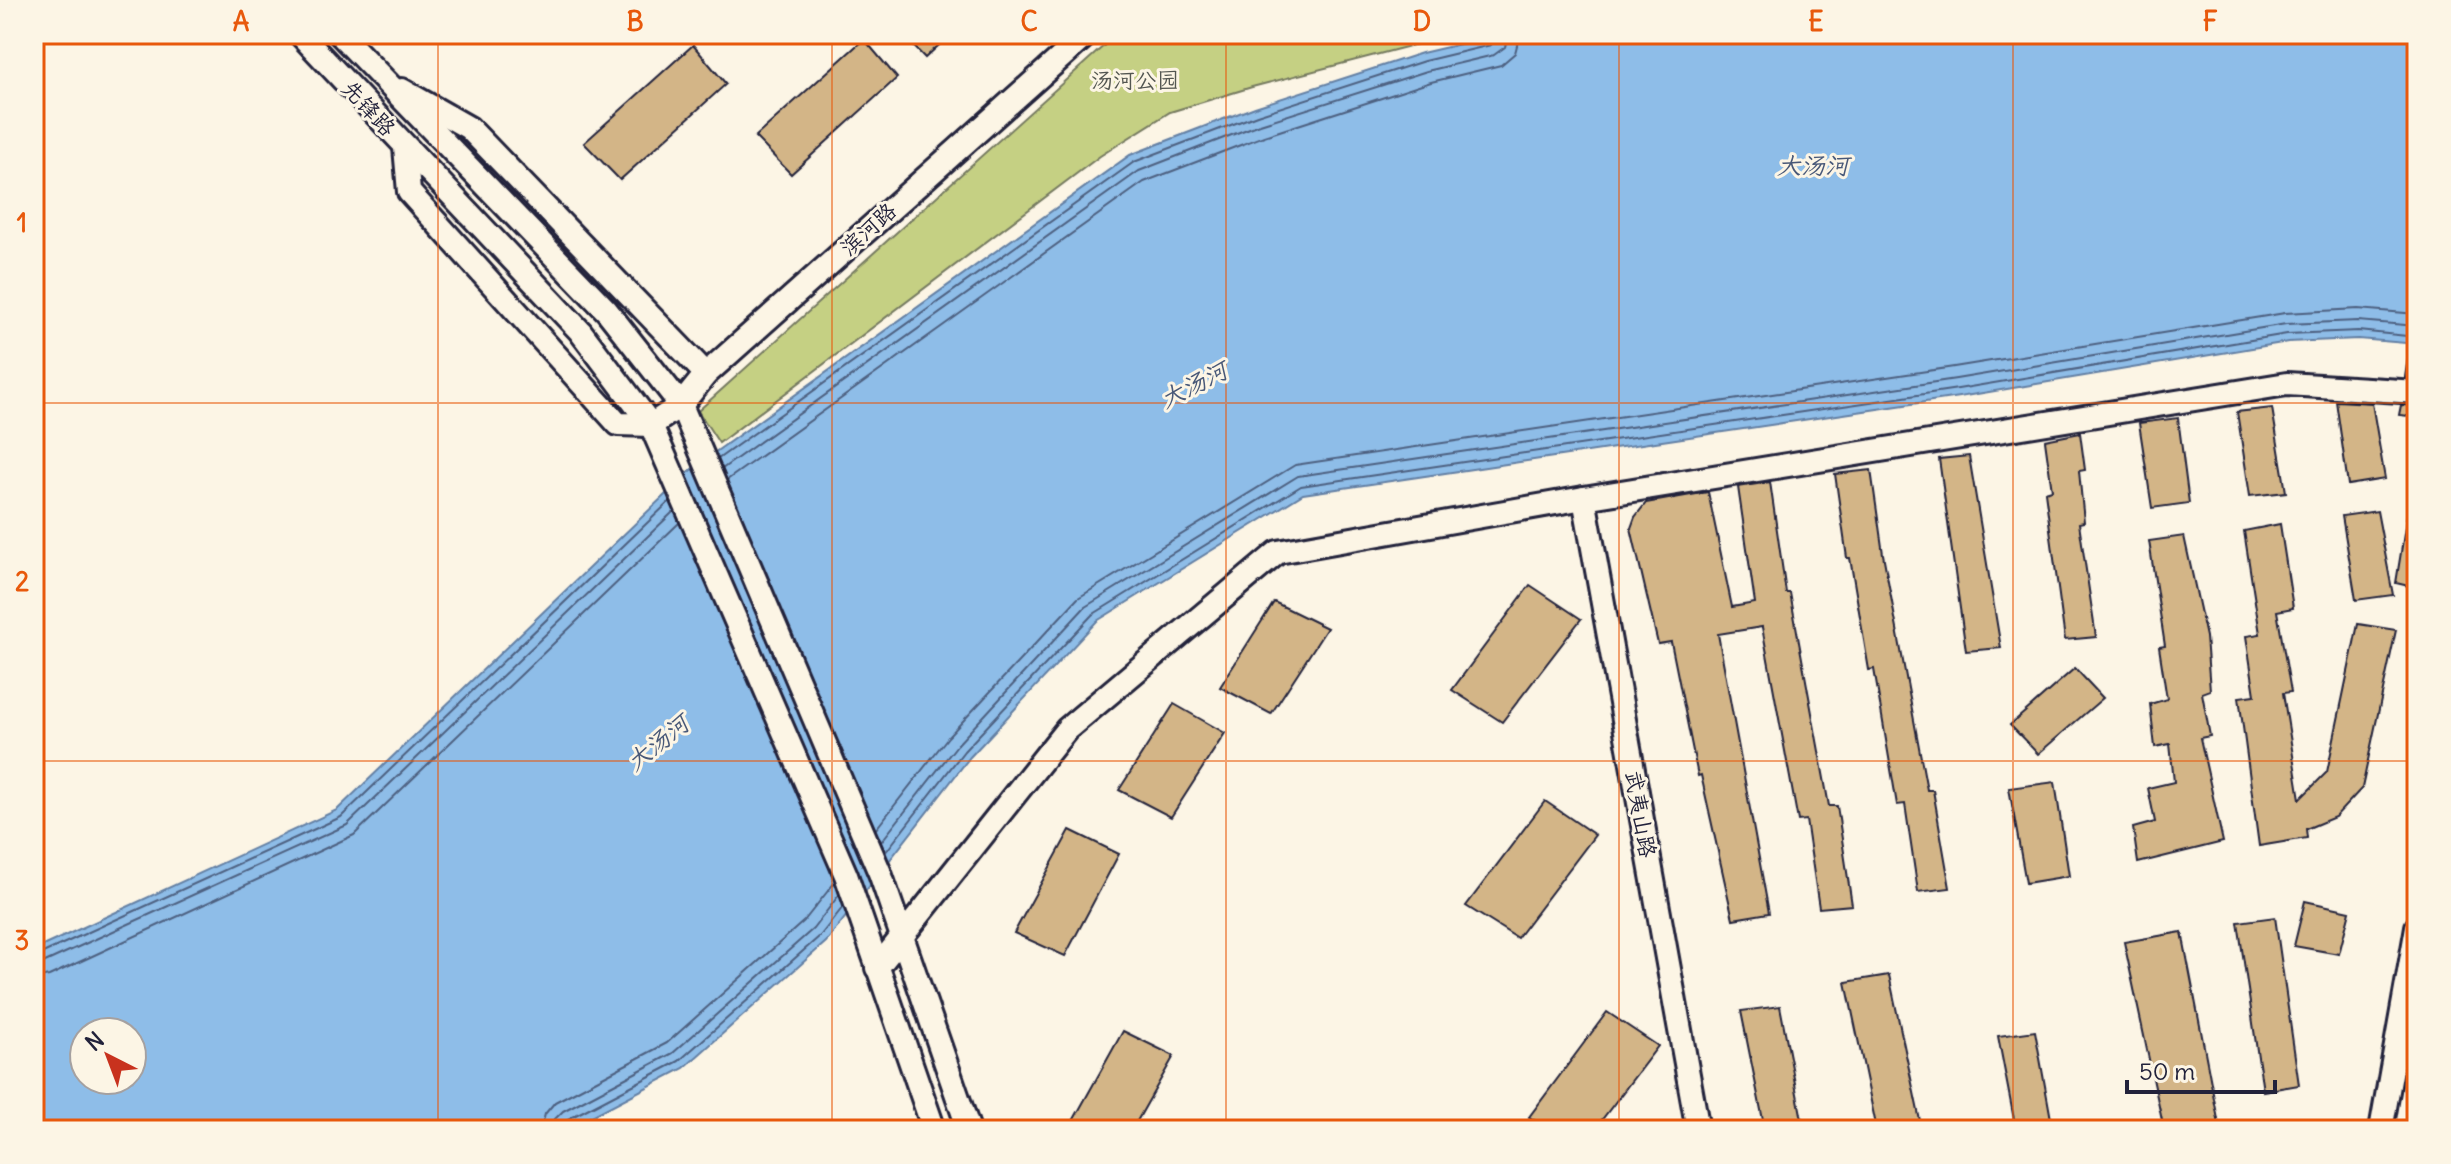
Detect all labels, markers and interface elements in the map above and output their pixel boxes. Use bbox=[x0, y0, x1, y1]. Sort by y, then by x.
text: A bbox=[233, 5, 250, 38]
text: B bbox=[626, 5, 644, 38]
text: C bbox=[1020, 5, 1038, 38]
text: D bbox=[1413, 5, 1431, 38]
text: E bbox=[1808, 5, 1824, 38]
text: F bbox=[2203, 5, 2218, 38]
park label: 汤河公园 bbox=[1091, 66, 1179, 94]
street label: 先锋路 bbox=[336, 74, 402, 142]
water label: 大汤河 bbox=[1777, 150, 1853, 180]
street label: 滨河路 bbox=[834, 197, 902, 261]
text: 1 bbox=[17, 206, 27, 239]
water label: 大汤河 bbox=[1155, 353, 1236, 414]
text: 2 bbox=[15, 565, 29, 598]
water label: 大汤河 bbox=[620, 705, 698, 777]
street label: 武夷山路 bbox=[1620, 768, 1662, 860]
text: 3 bbox=[15, 924, 29, 957]
north arrow bbox=[68, 1016, 148, 1096]
text: N bbox=[80, 1026, 110, 1057]
scale bar bbox=[2127, 1044, 2275, 1094]
text: 50 m bbox=[2139, 1056, 2195, 1086]

